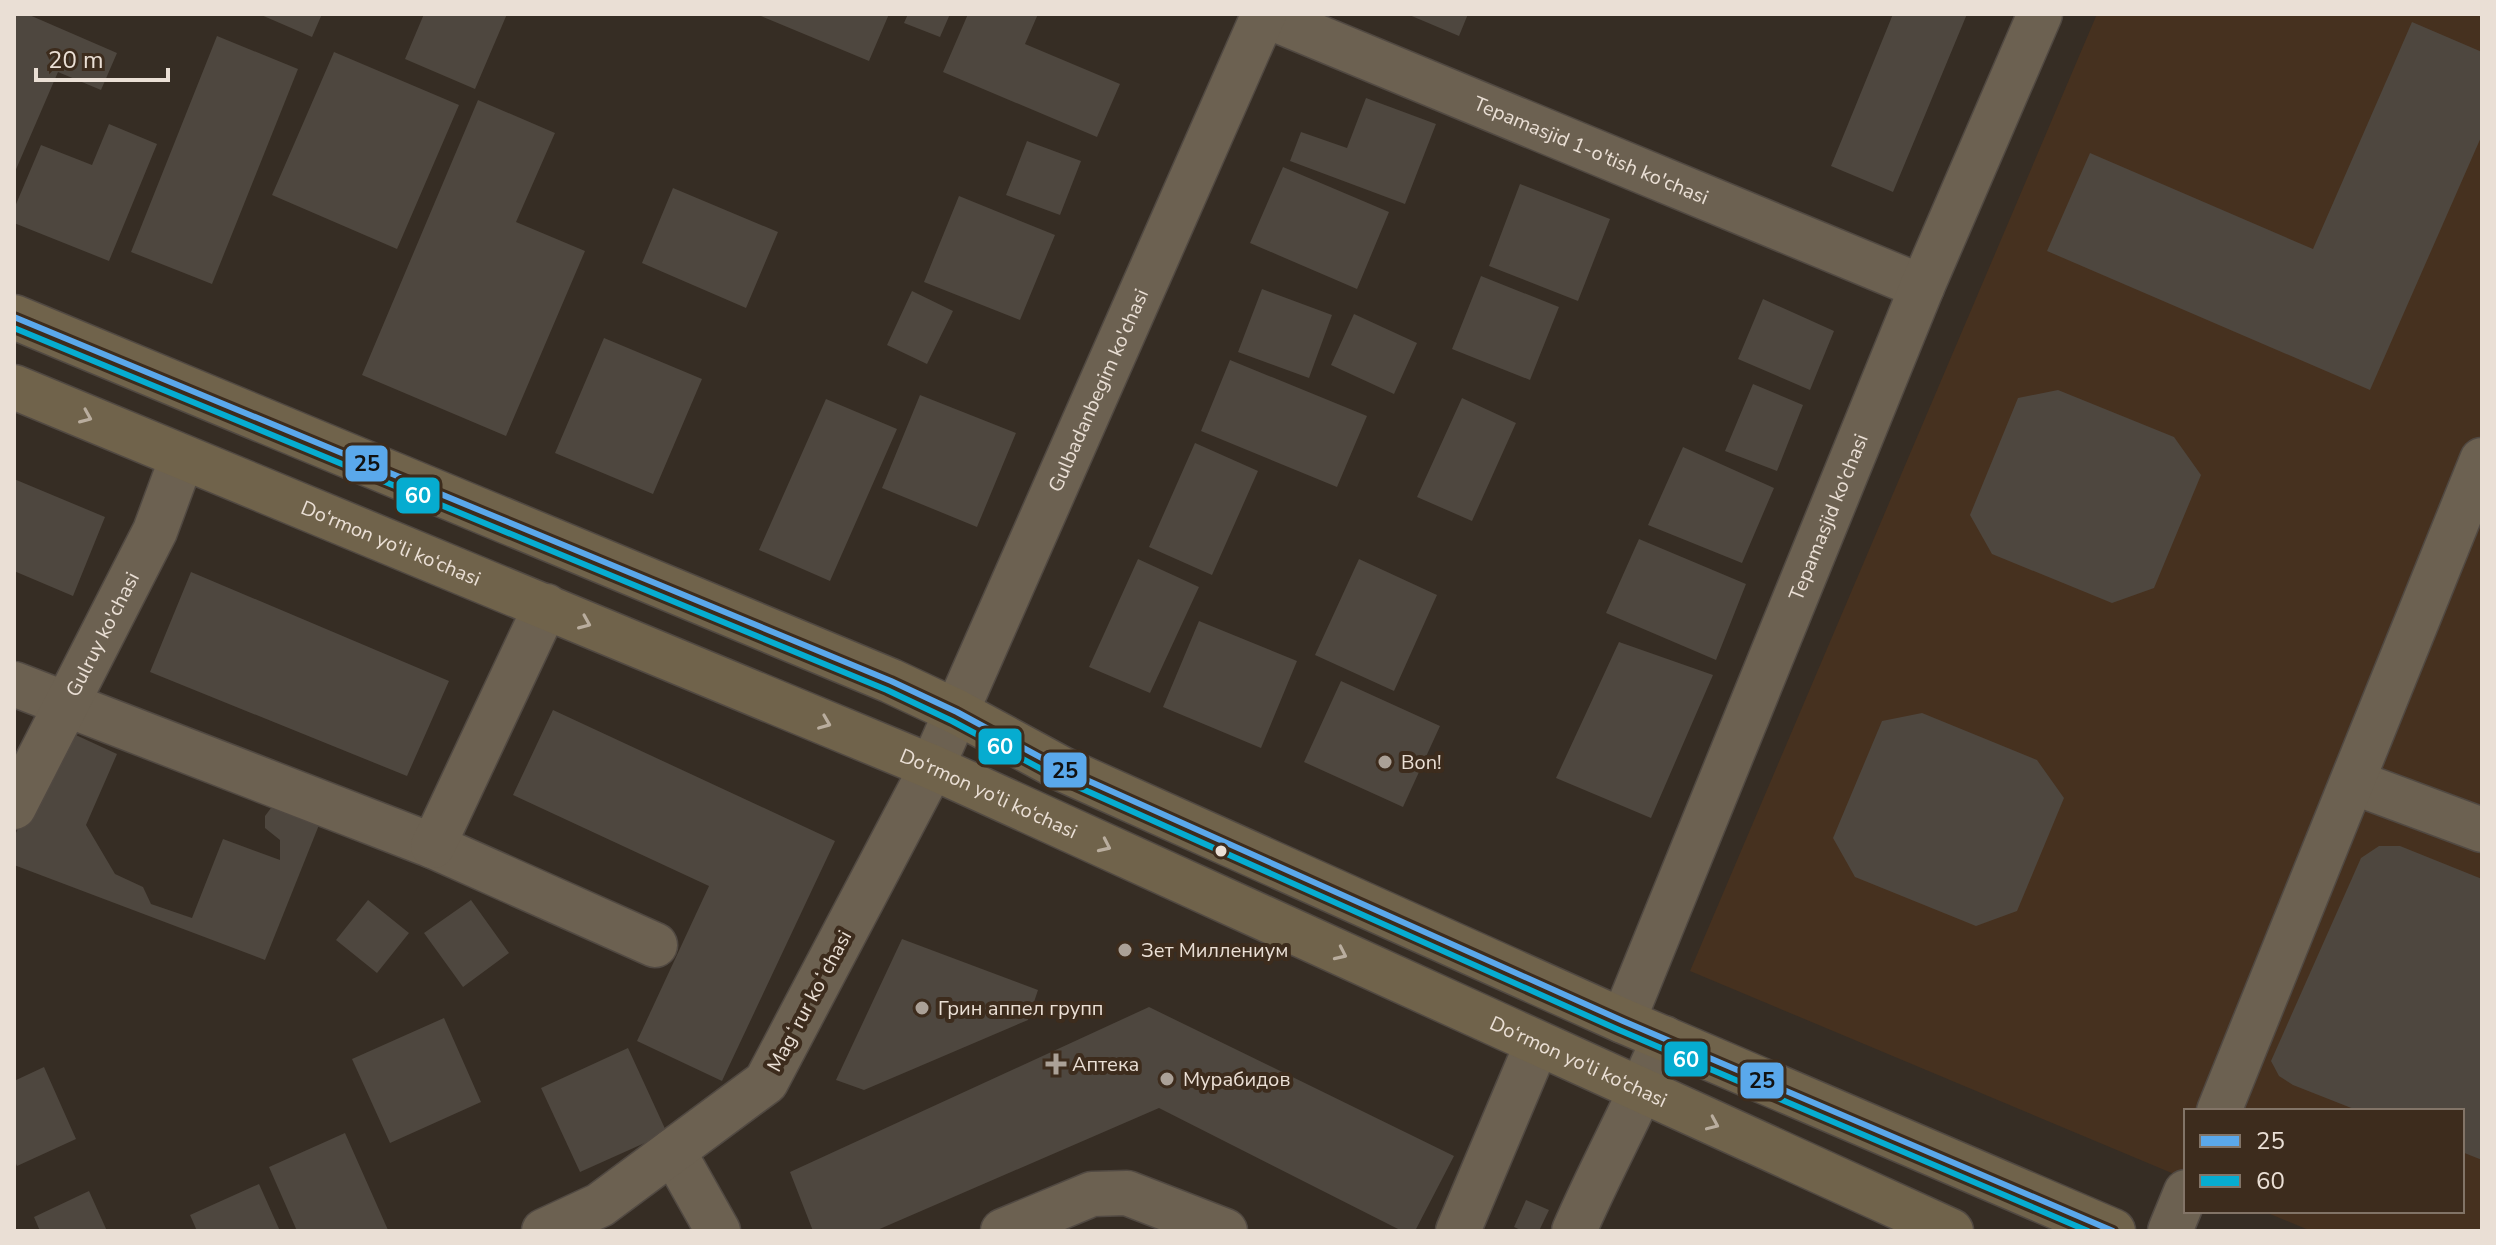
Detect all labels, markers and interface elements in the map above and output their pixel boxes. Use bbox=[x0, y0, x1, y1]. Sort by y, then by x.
scale bar bbox=[36, 32, 168, 82]
text: 20 m bbox=[48, 44, 104, 76]
street label: Tepamasjid 1-o'tish ko'chasi bbox=[1469, 90, 1712, 211]
street label: Gulbadanbegim ko'chasi bbox=[1042, 285, 1155, 496]
one-way arrow bbox=[78, 408, 92, 424]
street label: Tepamasjid ko'chasi bbox=[1783, 430, 1875, 605]
line badge: 25 bbox=[344, 444, 389, 483]
text: 25 bbox=[354, 449, 380, 479]
line badge: 60 bbox=[395, 476, 441, 515]
text: 60 bbox=[405, 481, 431, 511]
street label: Do‘rmon yo‘li ko‘chasi bbox=[297, 494, 485, 593]
street label: Gulruy ko'chasi bbox=[60, 568, 146, 701]
one-way arrow bbox=[577, 613, 591, 629]
one-way arrow bbox=[817, 713, 831, 730]
line badge: 60 bbox=[977, 727, 1023, 766]
text: 60 bbox=[987, 732, 1013, 762]
street label: Do‘rmon yo‘li ko‘chasi bbox=[896, 742, 1082, 845]
place label: Bon! bbox=[1401, 749, 1442, 776]
line badge: 25 bbox=[1042, 751, 1088, 789]
marker: Bon! bbox=[1376, 753, 1394, 771]
text: 25 bbox=[1052, 756, 1078, 786]
one-way arrow bbox=[1096, 836, 1111, 852]
unlabelled marker bbox=[1213, 843, 1229, 859]
street label: Magʻrur koʻchasi bbox=[761, 926, 858, 1077]
place label: Зет Миллениум bbox=[1141, 937, 1288, 964]
marker: Зет Миллениум bbox=[1116, 941, 1134, 959]
one-way arrow bbox=[1333, 944, 1347, 960]
place label: Грин аппел групп bbox=[938, 995, 1104, 1022]
marker: Грин аппел групп bbox=[913, 999, 931, 1017]
street label: Do‘rmon yo‘li ko‘chasi bbox=[1485, 1010, 1671, 1114]
line badge: 60 bbox=[1663, 1040, 1709, 1078]
text: 60 bbox=[1673, 1045, 1699, 1075]
place label: Аптека bbox=[1072, 1051, 1139, 1078]
marker: Аптека bbox=[1047, 1055, 1065, 1073]
line badge: 25 bbox=[1739, 1061, 1785, 1100]
place label: Мурабидов bbox=[1183, 1066, 1290, 1093]
text: 25 bbox=[1749, 1066, 1775, 1096]
marker: Мурабидов bbox=[1158, 1070, 1176, 1088]
legend bbox=[2184, 1109, 2464, 1213]
one-way arrow bbox=[1705, 1114, 1719, 1130]
text: 25 bbox=[2256, 1125, 2285, 1157]
text: 60 bbox=[2256, 1165, 2285, 1197]

